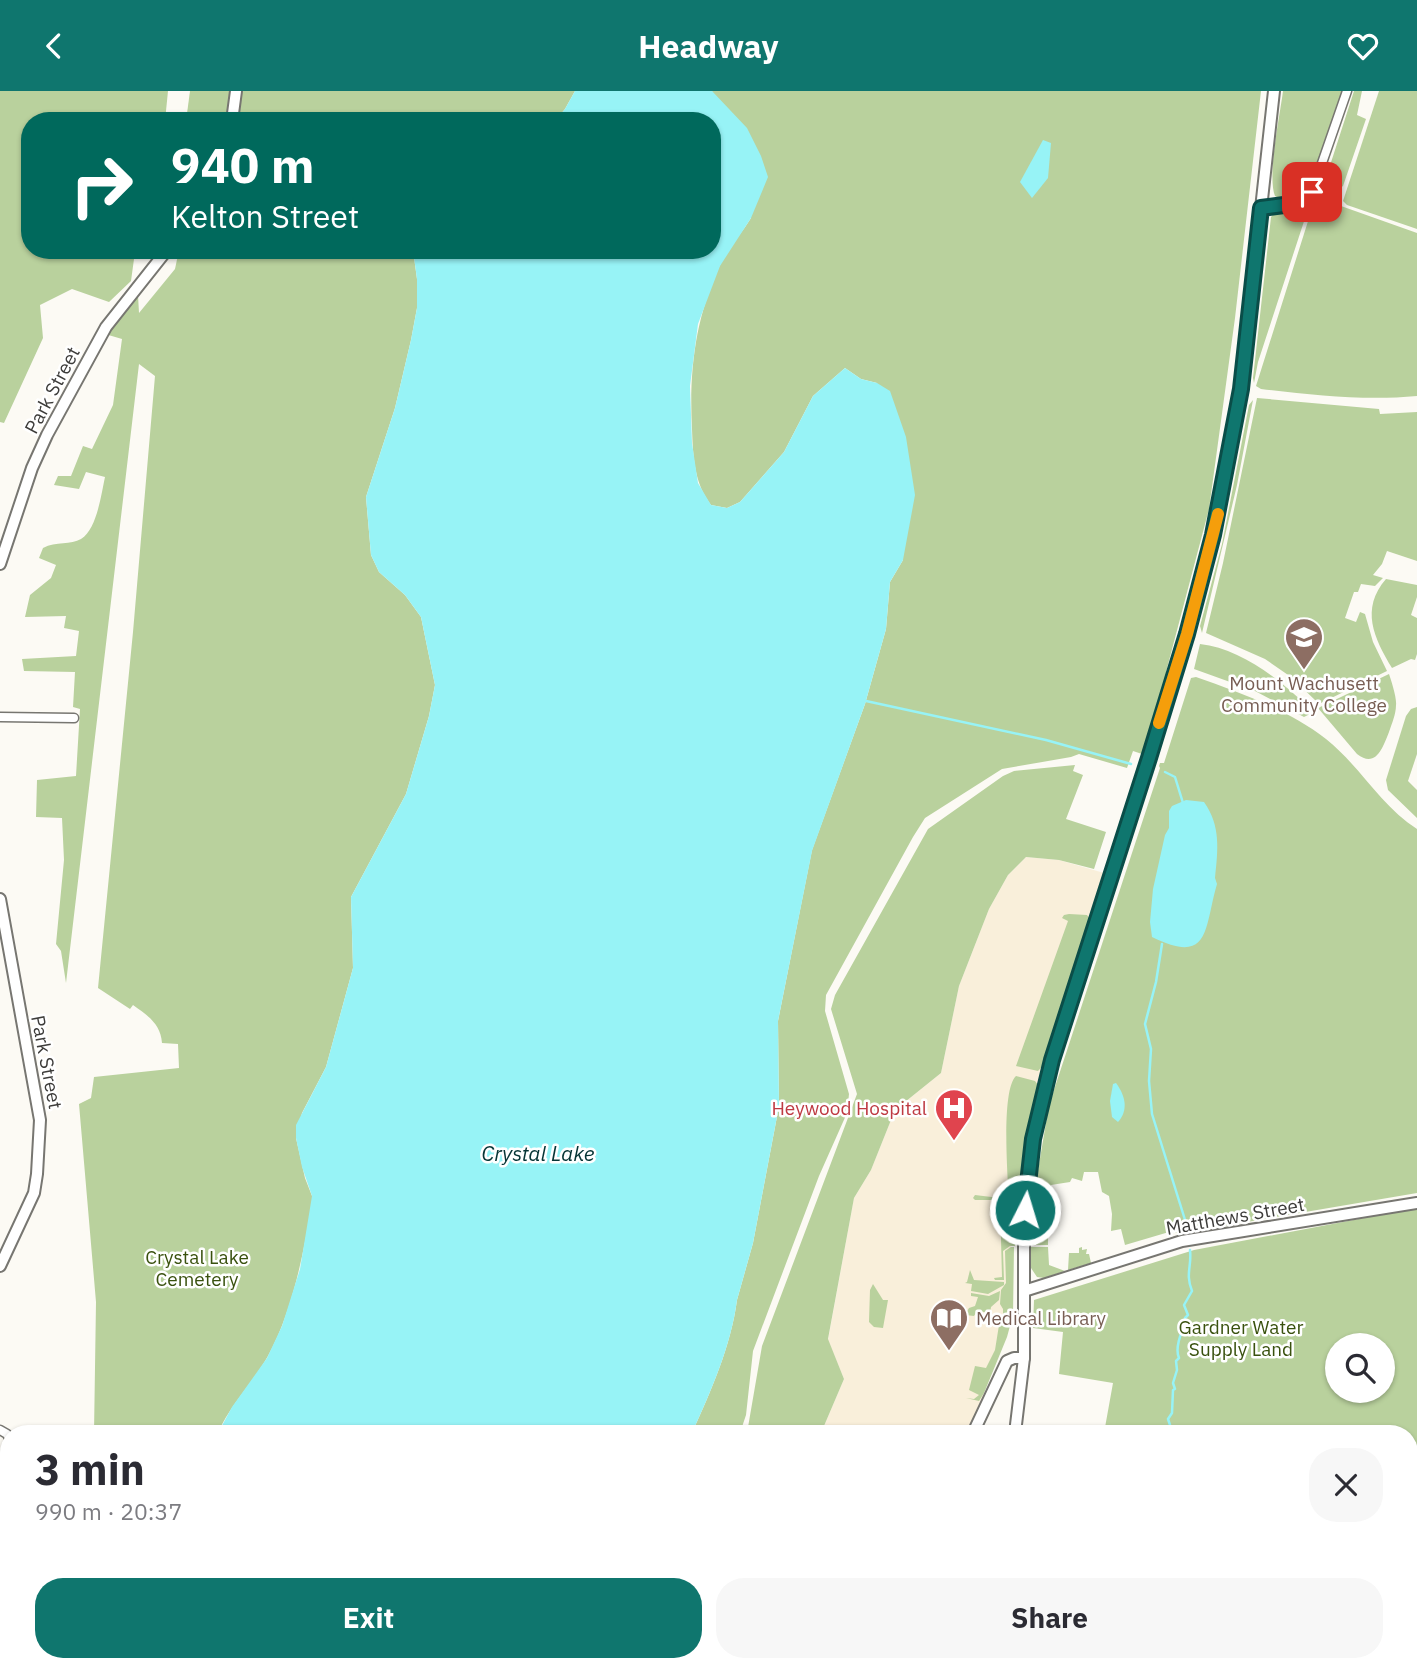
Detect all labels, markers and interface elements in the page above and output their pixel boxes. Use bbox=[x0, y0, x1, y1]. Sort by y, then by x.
text: Headway bbox=[638, 25, 779, 67]
icon: back bbox=[35, 27, 73, 65]
icon: heart bbox=[1344, 27, 1382, 65]
text: 940 m bbox=[171, 133, 315, 196]
icon: right bbox=[56, 140, 147, 231]
pin bbox=[1282, 162, 1342, 222]
icon: arrive bbox=[1293, 173, 1331, 211]
text: Kelton Street bbox=[171, 195, 359, 237]
street label: Park Street bbox=[19, 342, 85, 438]
school or university icon: Mount Wachusett Community College bbox=[1283, 616, 1325, 671]
place label: Mount Wachusett Community College bbox=[1221, 671, 1387, 717]
street label: Park Street bbox=[26, 1013, 68, 1111]
hospital icon: Heywood Hospital bbox=[933, 1087, 975, 1142]
place label: Heywood Hospital bbox=[771, 1096, 927, 1120]
water label: Crystal Lake bbox=[482, 1139, 595, 1167]
position arrow bbox=[988, 1173, 1062, 1247]
street label: Matthews Street bbox=[1164, 1192, 1306, 1240]
park label: Crystal Lake Cemetery bbox=[145, 1245, 249, 1291]
library icon: Medical Library bbox=[928, 1297, 970, 1352]
place label: Medical Library bbox=[976, 1306, 1106, 1330]
park label: Gardner Water Supply Land bbox=[1179, 1315, 1303, 1361]
map controls bbox=[1325, 1333, 1395, 1403]
button: search bbox=[1325, 1333, 1395, 1403]
text: 3 min bbox=[35, 1442, 145, 1497]
button: close bbox=[1309, 1448, 1383, 1522]
text: 990 m · 20:37 bbox=[35, 1496, 182, 1526]
button: Exit bbox=[35, 1578, 702, 1658]
button: Share bbox=[716, 1578, 1383, 1658]

